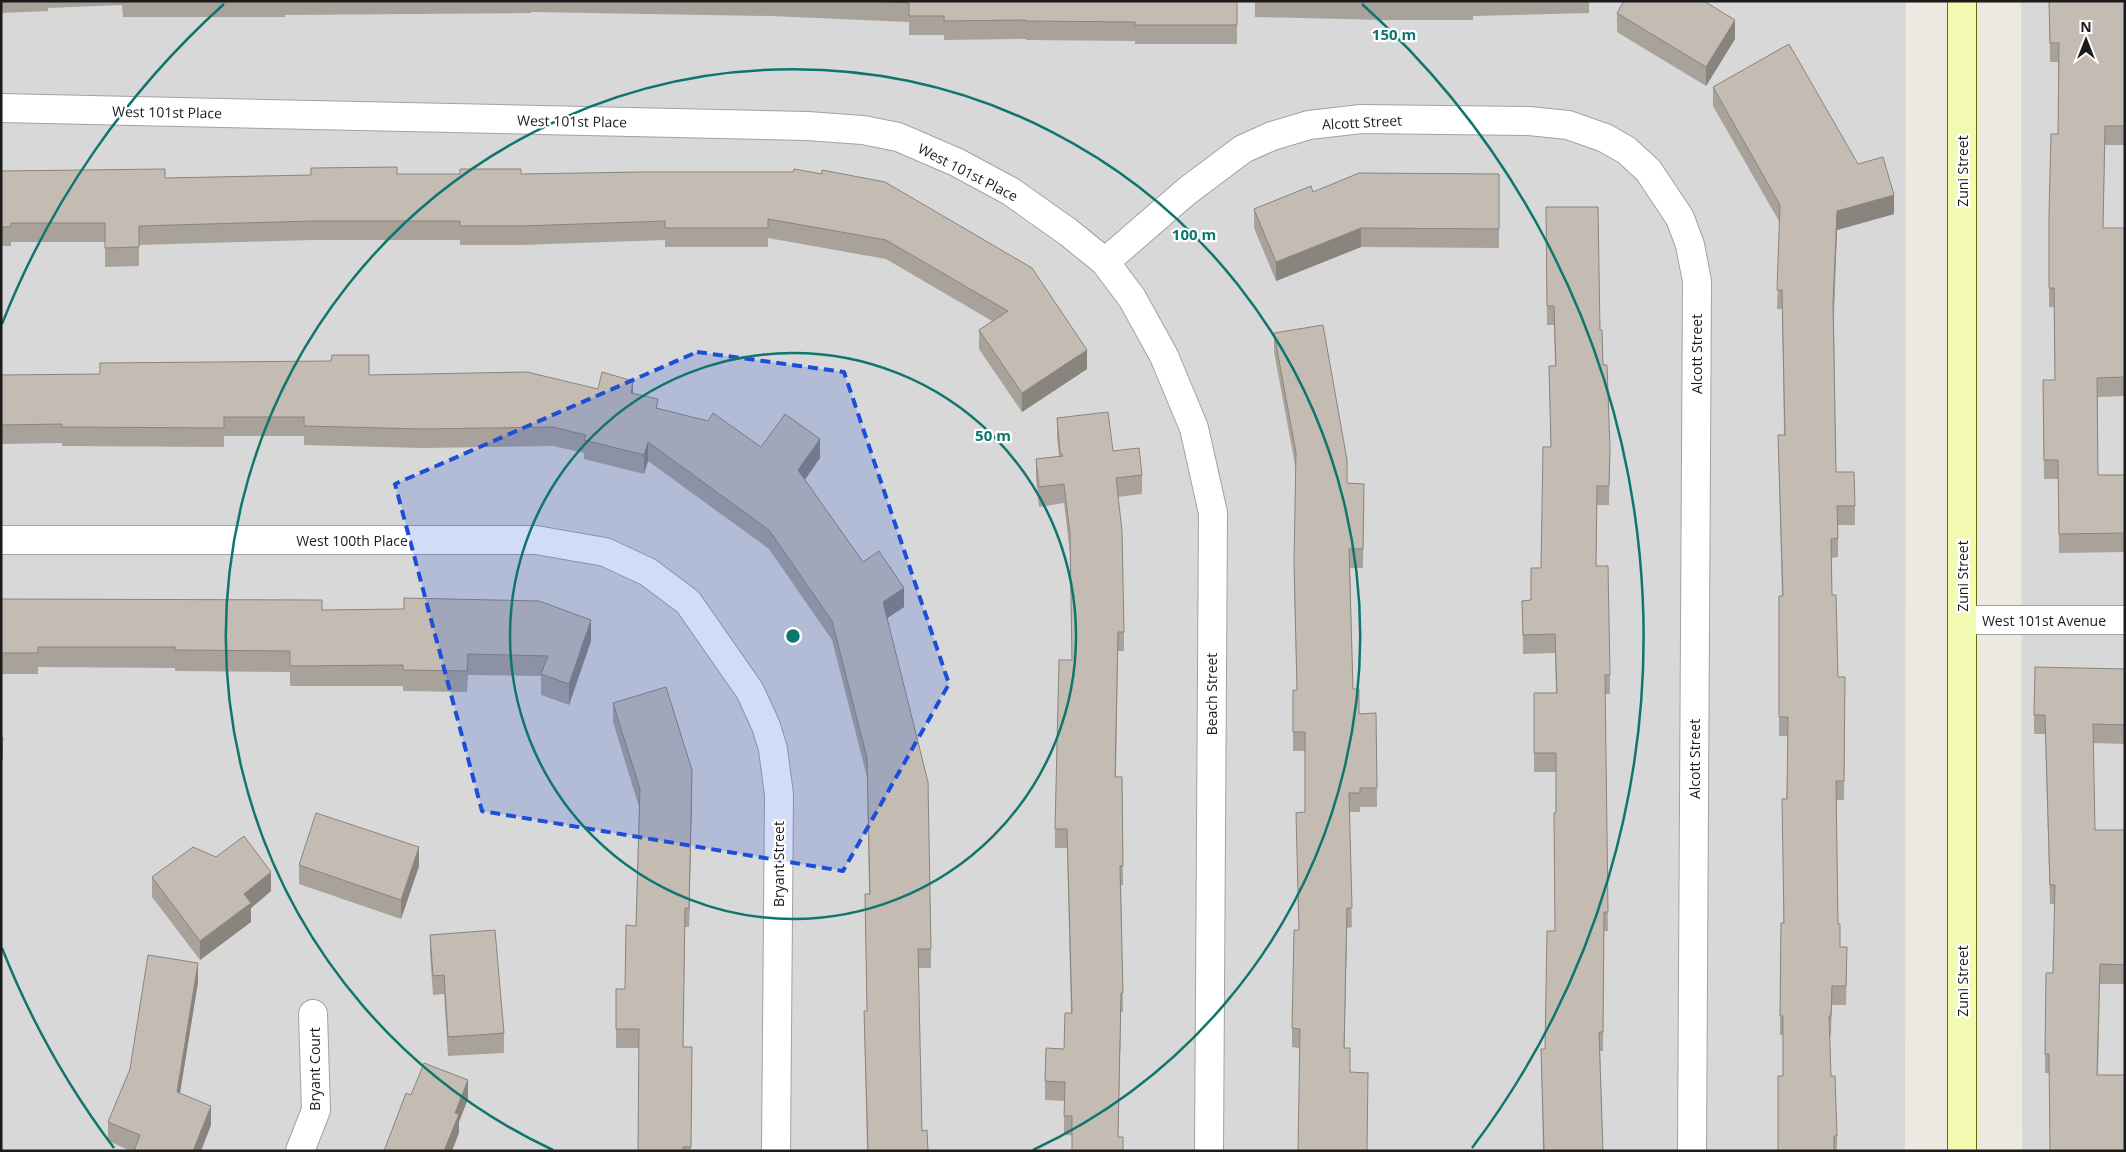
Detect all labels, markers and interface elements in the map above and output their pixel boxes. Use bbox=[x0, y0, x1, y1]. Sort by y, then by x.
north arrow bbox=[2061, 15, 2111, 65]
text: N bbox=[2080, 17, 2092, 36]
text: 150 m bbox=[1372, 24, 1416, 44]
street label: West 101st Place bbox=[112, 102, 222, 122]
street label: Alcott Street bbox=[1321, 110, 1403, 134]
street label: West 101st Place bbox=[517, 111, 627, 131]
street label: Zuni Street bbox=[1953, 135, 1972, 207]
street label: West 101st Place bbox=[915, 139, 1021, 205]
text: 100 m bbox=[1172, 224, 1216, 244]
street label: Alcott Street bbox=[1687, 314, 1706, 394]
text: 50 m bbox=[975, 425, 1011, 445]
street label: West 100th Place bbox=[296, 531, 408, 550]
street label: Zuni Street bbox=[1953, 540, 1972, 612]
street label: West 101st Avenue bbox=[1982, 611, 2106, 630]
centre of rings bbox=[784, 627, 802, 645]
street label: Beach Street bbox=[1202, 653, 1221, 735]
street label: Alcott Street bbox=[1685, 719, 1704, 799]
street label: Bryant Street bbox=[769, 821, 788, 907]
street label: Zuni Street bbox=[1953, 945, 1972, 1017]
street label: Bryant Court bbox=[305, 1027, 324, 1111]

